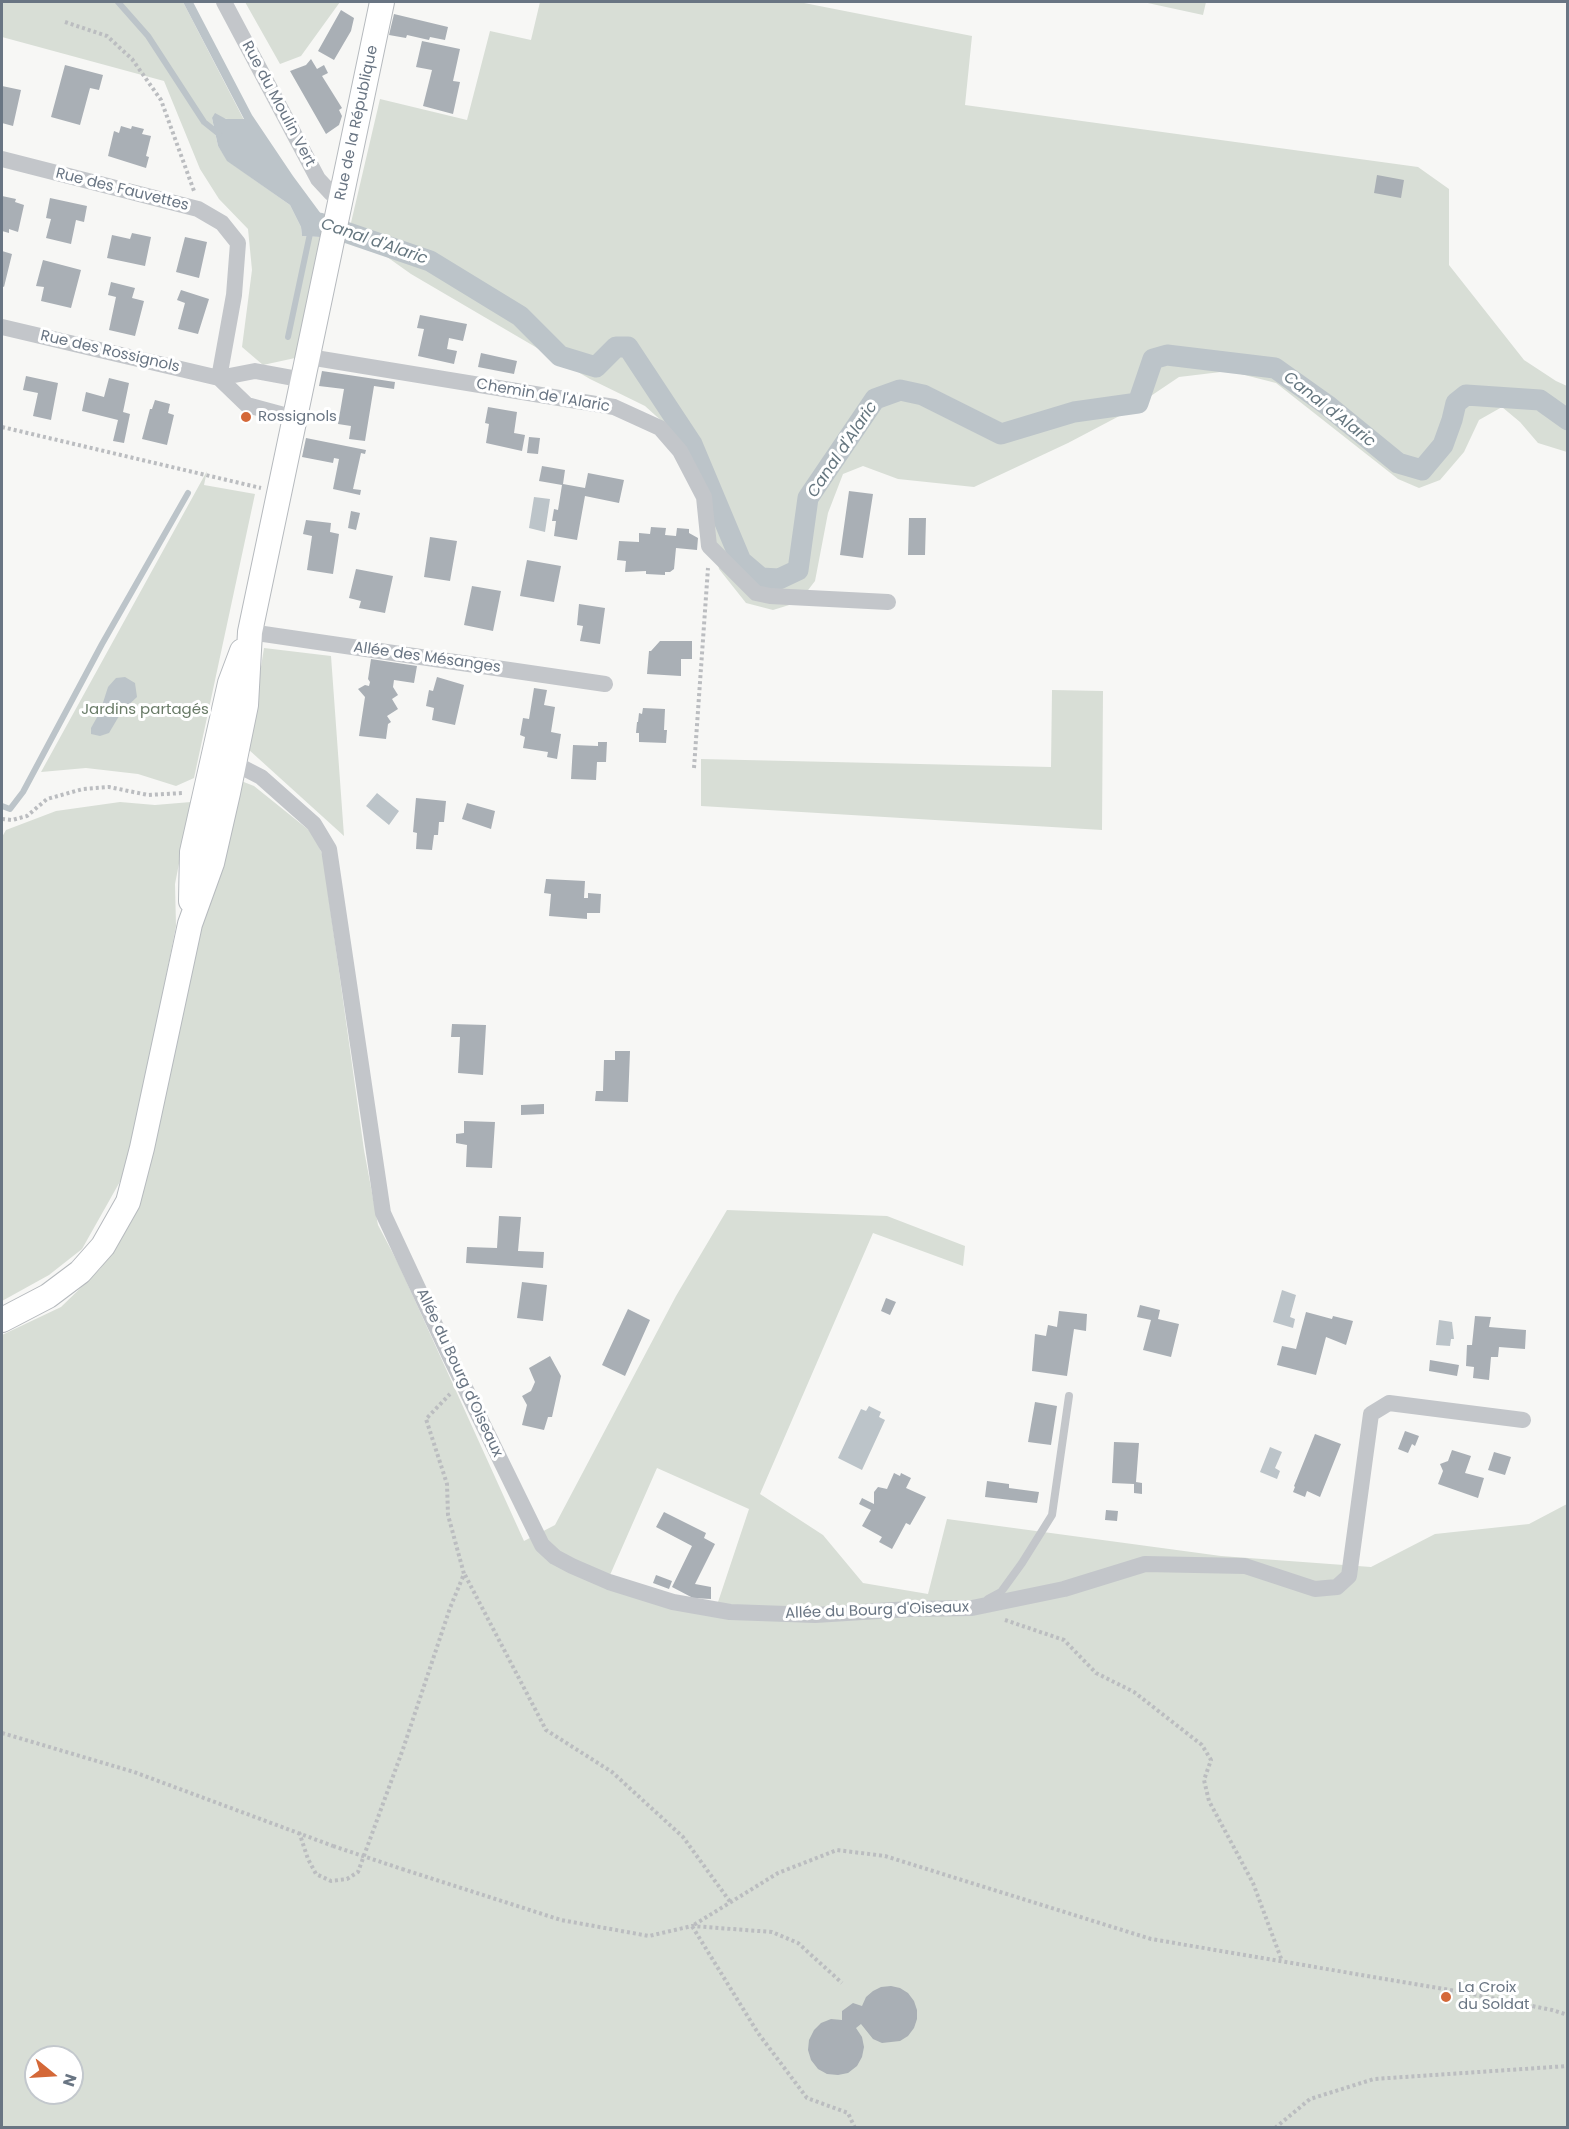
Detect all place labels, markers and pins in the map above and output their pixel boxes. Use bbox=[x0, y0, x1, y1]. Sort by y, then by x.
place label: Rossignols bbox=[258, 408, 337, 426]
marker: Rossignols bbox=[239, 410, 253, 424]
place label: La Croix du Soldat bbox=[1458, 1979, 1530, 2014]
marker: La Croix du Soldat bbox=[1439, 1990, 1453, 2004]

